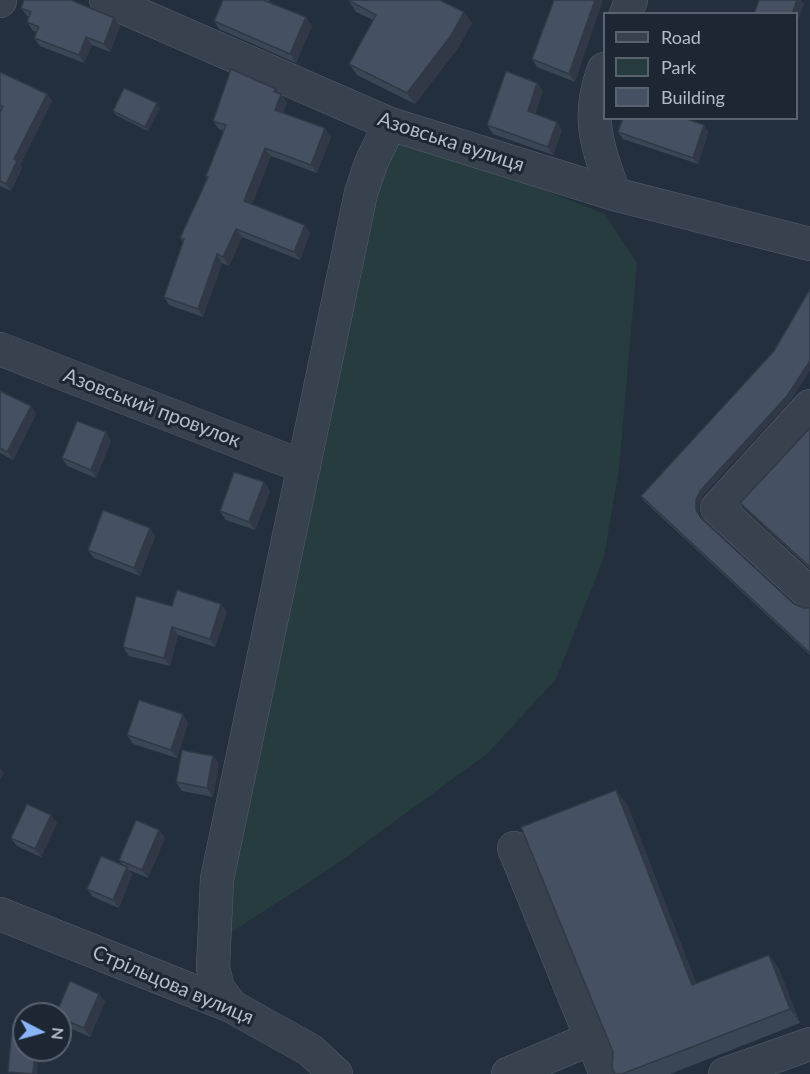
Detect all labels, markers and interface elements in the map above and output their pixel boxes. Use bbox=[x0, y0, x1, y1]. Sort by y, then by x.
legend bbox=[603, 12, 798, 120]
text: Road bbox=[661, 26, 701, 48]
text: Park bbox=[661, 56, 696, 78]
text: Building bbox=[661, 86, 725, 108]
street label: Азовська вулиця bbox=[375, 107, 527, 177]
street label: Азовський провулок bbox=[60, 363, 244, 453]
street label: Стрільцова вулиця bbox=[89, 940, 257, 1030]
north arrow bbox=[12, 1002, 72, 1062]
text: N bbox=[48, 1027, 69, 1041]

